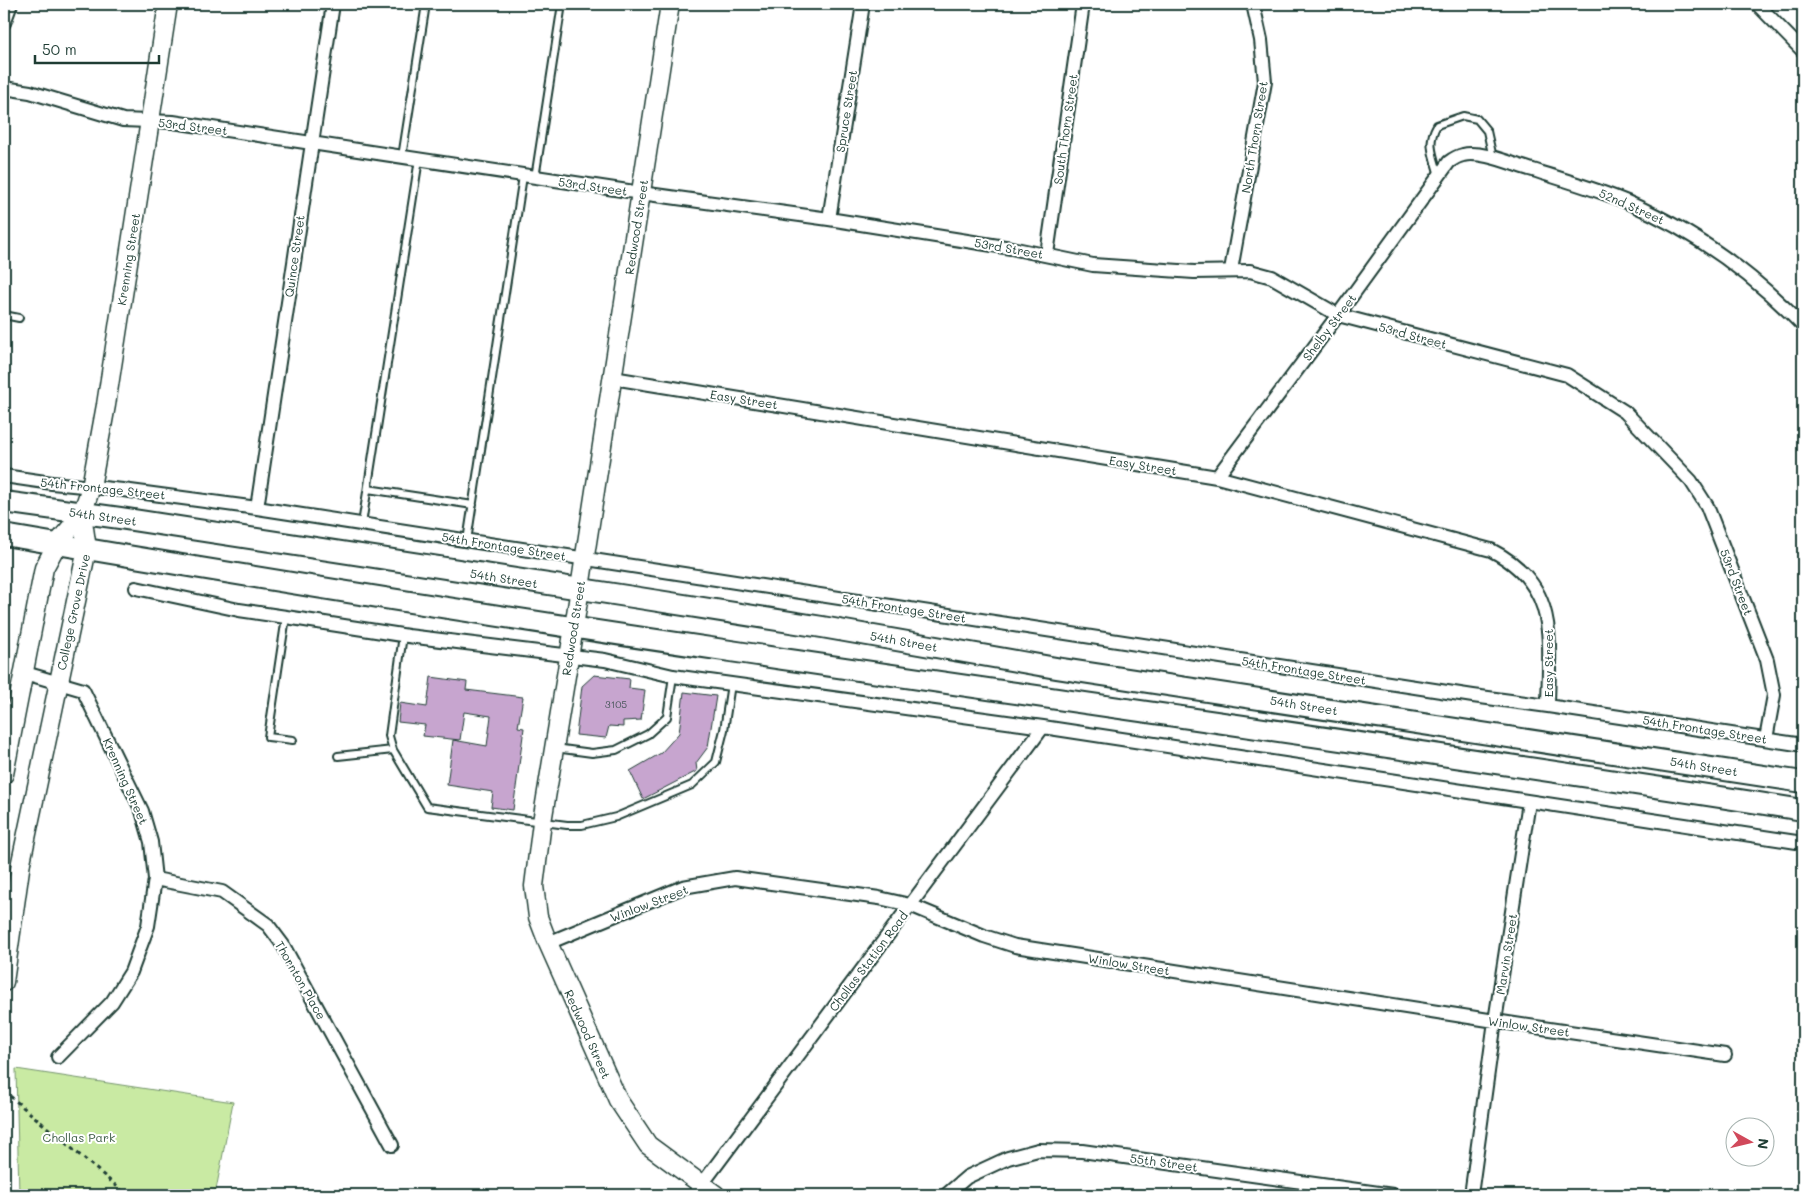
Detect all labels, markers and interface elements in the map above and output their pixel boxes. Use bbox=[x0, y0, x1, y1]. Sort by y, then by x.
scale bar bbox=[35, 32, 159, 64]
text: 50 m bbox=[42, 39, 77, 59]
street label: Spruce Street bbox=[832, 69, 860, 153]
street label: South Thorn Street bbox=[1049, 73, 1081, 185]
street label: North Thorn Street bbox=[1237, 80, 1271, 194]
street label: 53rd Street bbox=[157, 114, 229, 138]
street label: 53rd Street bbox=[557, 173, 629, 199]
street label: Redwood Street bbox=[621, 178, 651, 276]
street label: 52nd Street bbox=[1597, 184, 1667, 228]
street label: Krenning Street bbox=[113, 212, 143, 306]
street label: Quince Street bbox=[280, 214, 308, 298]
street label: 53rd Street bbox=[973, 234, 1045, 262]
street label: Shelby Street bbox=[1299, 290, 1359, 364]
street label: 53rd Street bbox=[1377, 318, 1449, 352]
street label: Easy Street bbox=[709, 386, 779, 412]
street label: Easy Street bbox=[1108, 452, 1178, 478]
street label: 54th Frontage Street bbox=[40, 473, 166, 503]
street label: 54th Street bbox=[68, 503, 138, 529]
street label: 54th Frontage Street bbox=[441, 528, 567, 564]
street label: 53rd Street bbox=[1717, 547, 1757, 617]
street label: College Grove Drive bbox=[53, 552, 93, 672]
street label: 54th Street bbox=[469, 565, 539, 591]
street label: Redwood Street bbox=[558, 579, 588, 677]
street label: 54th Frontage Street bbox=[841, 590, 967, 626]
street label: 54th Street bbox=[869, 627, 939, 655]
street label: Easy Street bbox=[1540, 629, 1556, 697]
street label: 54th Frontage Street bbox=[1241, 652, 1367, 688]
street label: 54th Street bbox=[1269, 692, 1339, 718]
house number: 3105 bbox=[605, 697, 627, 711]
street label: 54th Frontage Street bbox=[1642, 711, 1768, 747]
street label: Krenning Street bbox=[100, 735, 152, 827]
street label: 54th Street bbox=[1669, 753, 1739, 779]
street label: Winlow Street bbox=[608, 881, 690, 925]
street label: Chollas Station Road bbox=[825, 907, 911, 1014]
street label: Marvin Street bbox=[1492, 912, 1520, 996]
street label: Thornton Place bbox=[272, 938, 330, 1022]
street label: Winlow Street bbox=[1087, 950, 1171, 978]
street label: Redwood Street bbox=[561, 987, 615, 1081]
street label: Winlow Street bbox=[1487, 1012, 1571, 1040]
north arrow bbox=[1724, 1116, 1774, 1166]
park label: Chollas Park bbox=[43, 1129, 115, 1145]
text: N bbox=[1753, 1137, 1774, 1150]
street label: 55th Street bbox=[1129, 1149, 1199, 1175]

